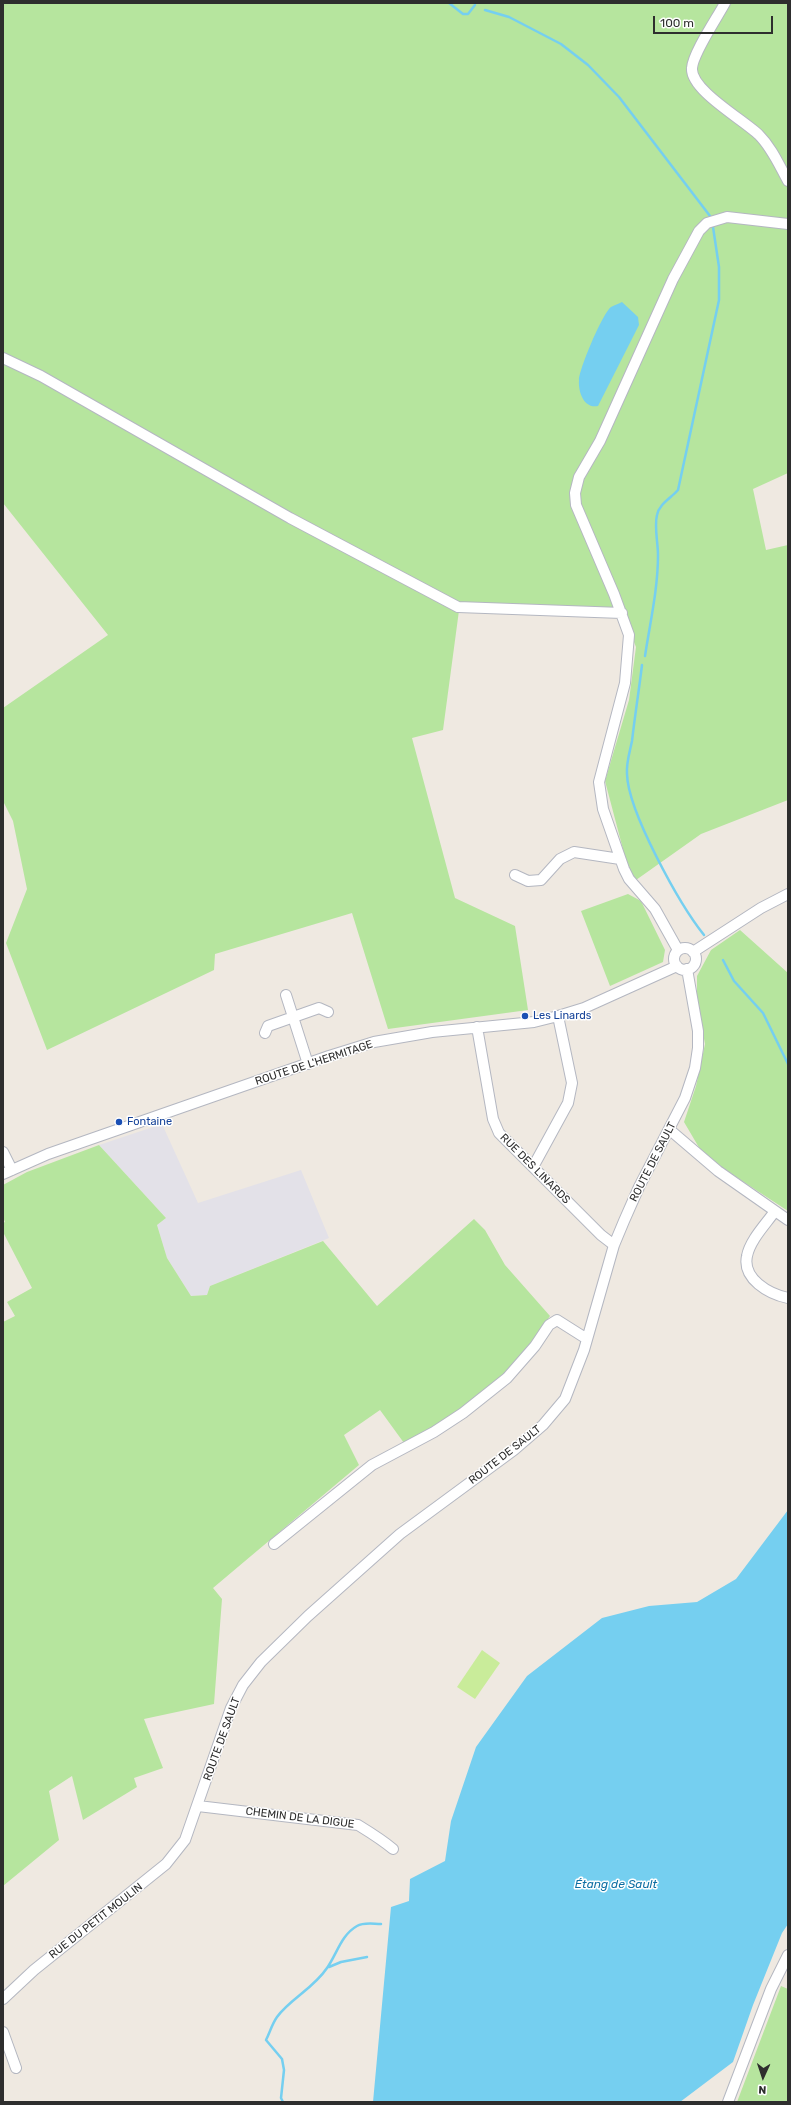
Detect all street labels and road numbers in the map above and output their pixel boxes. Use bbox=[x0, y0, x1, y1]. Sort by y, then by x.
street label: ROUTE DE L'HERMITAGE bbox=[254, 1038, 374, 1088]
street label: ROUTE DE SAULT bbox=[627, 1120, 679, 1204]
street label: RUE DES LINARDS bbox=[497, 1131, 573, 1207]
street label: ROUTE DE SAULT bbox=[466, 1423, 544, 1487]
street label: ROUTE DE SAULT bbox=[201, 1695, 243, 1783]
street label: CHEMIN DE LA DIGUE bbox=[245, 1805, 355, 1831]
street label: RUE DU PETIT MOULIN bbox=[47, 1880, 145, 1962]

